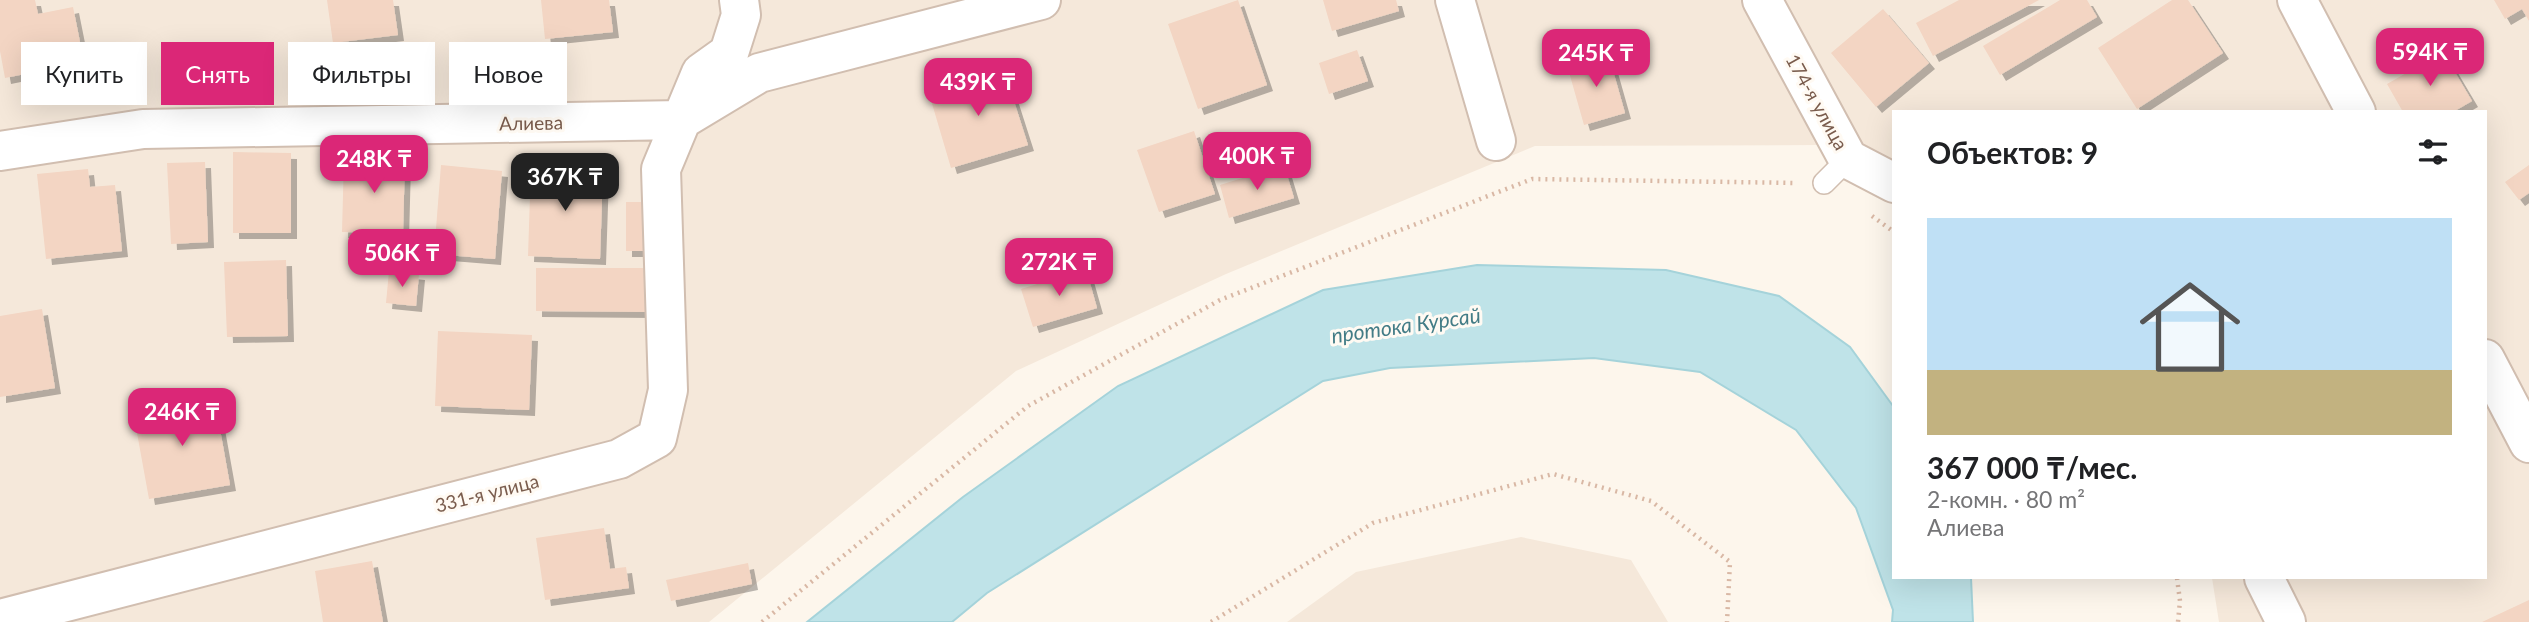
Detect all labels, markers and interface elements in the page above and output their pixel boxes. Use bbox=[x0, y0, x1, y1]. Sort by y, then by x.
pin: 594K ₸ bbox=[2373, 28, 2487, 88]
pin: 245K ₸ bbox=[1539, 29, 1653, 89]
text: 594K ₸ bbox=[2392, 37, 2468, 65]
text: 245K ₸ bbox=[1558, 38, 1634, 66]
chip: Купить bbox=[21, 42, 147, 105]
chip: Снять bbox=[161, 42, 274, 105]
chip: Фильтры bbox=[288, 42, 435, 105]
chip: Новое bbox=[449, 42, 567, 105]
street label: 174-я улица bbox=[1782, 50, 1853, 154]
pin: 439K ₸ bbox=[921, 58, 1035, 118]
text: 439K ₸ bbox=[940, 67, 1016, 95]
street label: Алиева bbox=[499, 110, 563, 135]
pin: 400K ₸ bbox=[1200, 132, 1314, 192]
icon: filters bbox=[2414, 133, 2452, 171]
text: Объектов: 9 bbox=[1927, 134, 2098, 170]
pin: 248K ₸ bbox=[317, 136, 431, 195]
text: 400K ₸ bbox=[1219, 141, 1295, 169]
text: 248K ₸ bbox=[336, 144, 412, 172]
pin: 367K ₸ bbox=[508, 154, 622, 213]
text: 367K ₸ bbox=[527, 162, 603, 190]
pin: 506K ₸ bbox=[345, 230, 459, 289]
text: 506K ₸ bbox=[364, 238, 440, 266]
pin: 272K ₸ bbox=[1002, 238, 1116, 298]
text: 272K ₸ bbox=[1021, 247, 1097, 275]
icon: home bbox=[2127, 264, 2253, 390]
water label: протока Курсай bbox=[1330, 302, 1482, 347]
pin: 246K ₸ bbox=[125, 388, 239, 448]
text: 246K ₸ bbox=[144, 397, 220, 425]
text: 367 000 ₸/мес. bbox=[1927, 449, 2137, 485]
street label: 331-я улица bbox=[433, 469, 541, 517]
text: 2-комн. · 80 m² bbox=[1927, 485, 2085, 513]
text: Алиева bbox=[1927, 513, 2004, 541]

